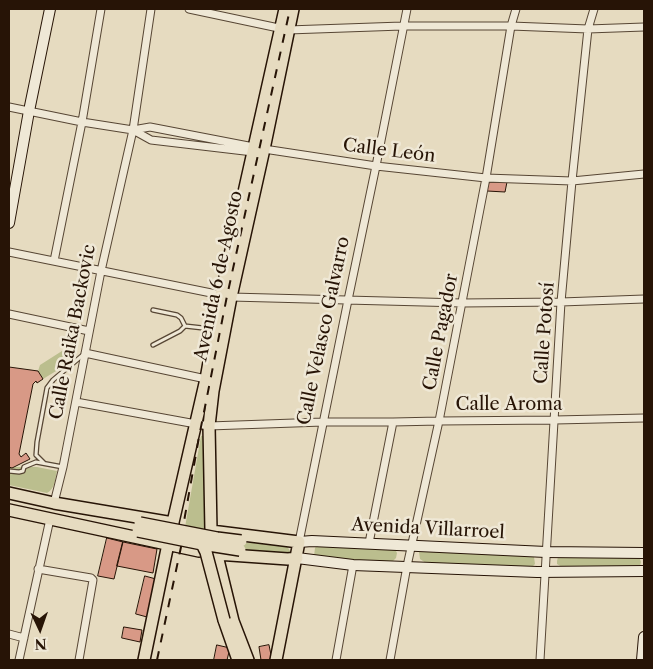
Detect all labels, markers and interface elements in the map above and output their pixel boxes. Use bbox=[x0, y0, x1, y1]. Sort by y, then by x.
street label: Calle León bbox=[341, 135, 437, 167]
street label: Avenida 6 de Agosto bbox=[190, 189, 248, 363]
street label: Calle Velasco Galvarro bbox=[293, 235, 355, 427]
street label: Calle Raika Backovic bbox=[45, 243, 101, 421]
street label: Calle Pagador bbox=[419, 272, 463, 392]
street label: Calle Potosí bbox=[531, 281, 559, 385]
street label: Calle Aroma bbox=[456, 394, 562, 416]
street label: Avenida Villarroel bbox=[351, 514, 505, 544]
north arrow bbox=[15, 604, 65, 654]
text: N bbox=[34, 635, 47, 653]

